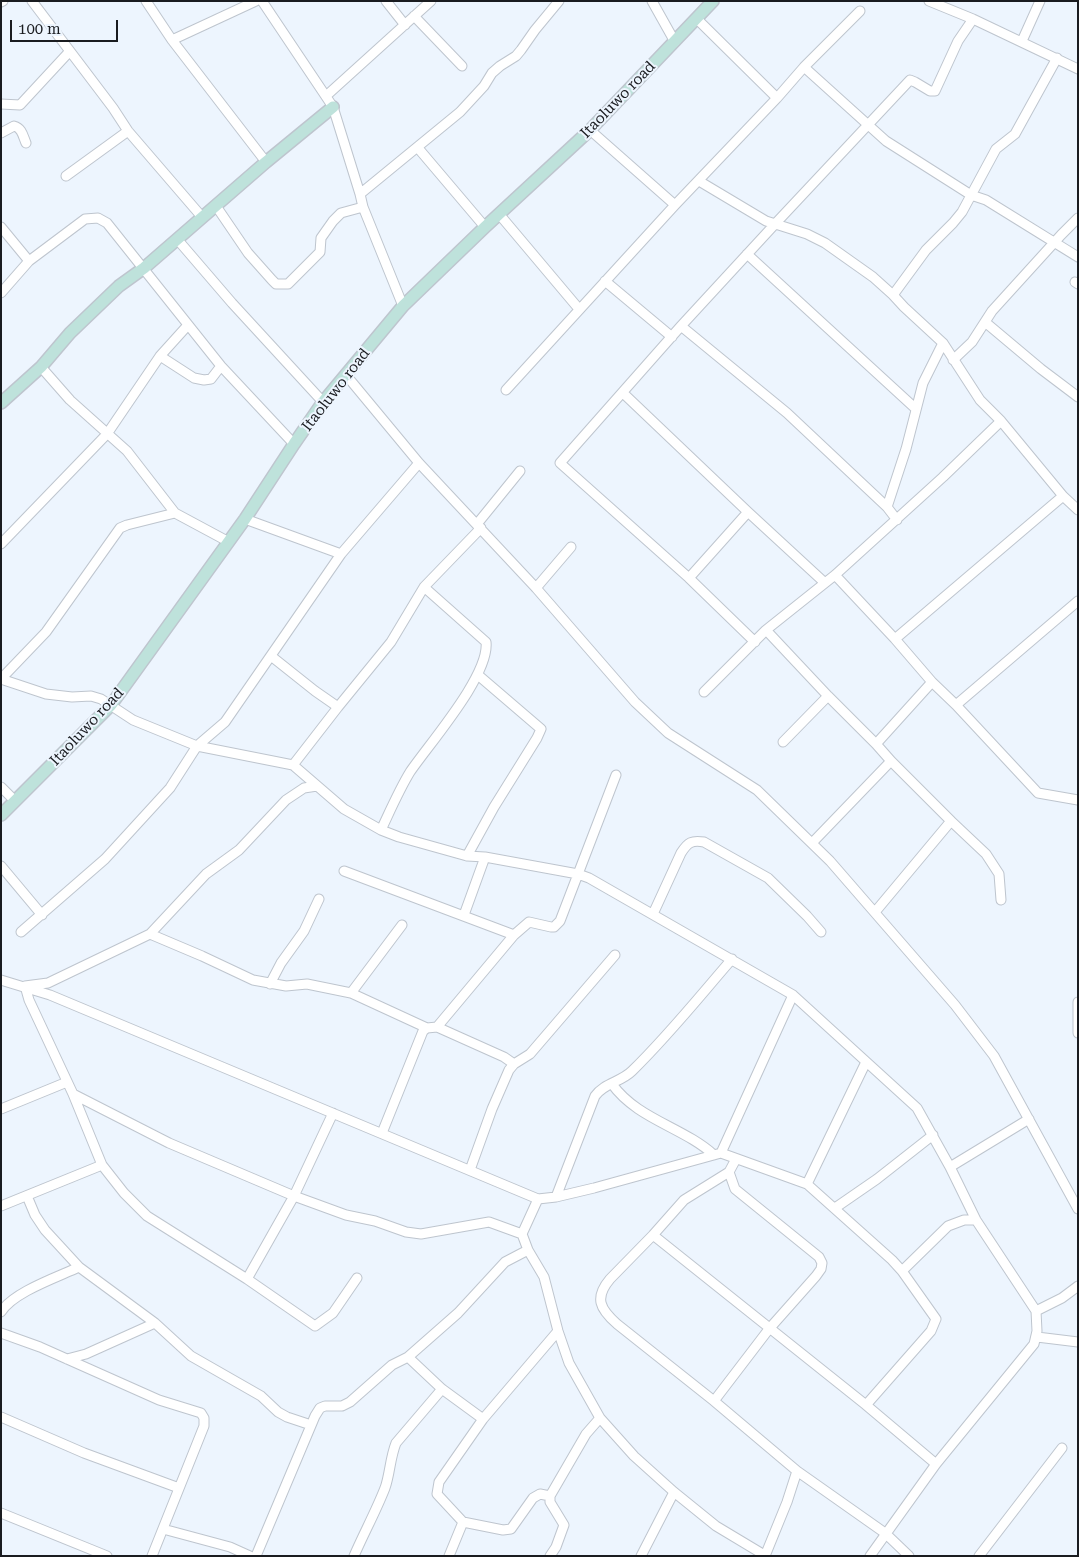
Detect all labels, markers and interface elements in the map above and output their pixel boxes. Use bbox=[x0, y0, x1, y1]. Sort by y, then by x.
scale bar bbox=[12, 10, 120, 42]
text: 100 m bbox=[18, 20, 61, 38]
street label: Itaoluwo road bbox=[577, 58, 659, 142]
street label: Itaoluwo road bbox=[298, 345, 374, 435]
street label: Itaoluwo road bbox=[46, 684, 128, 770]

